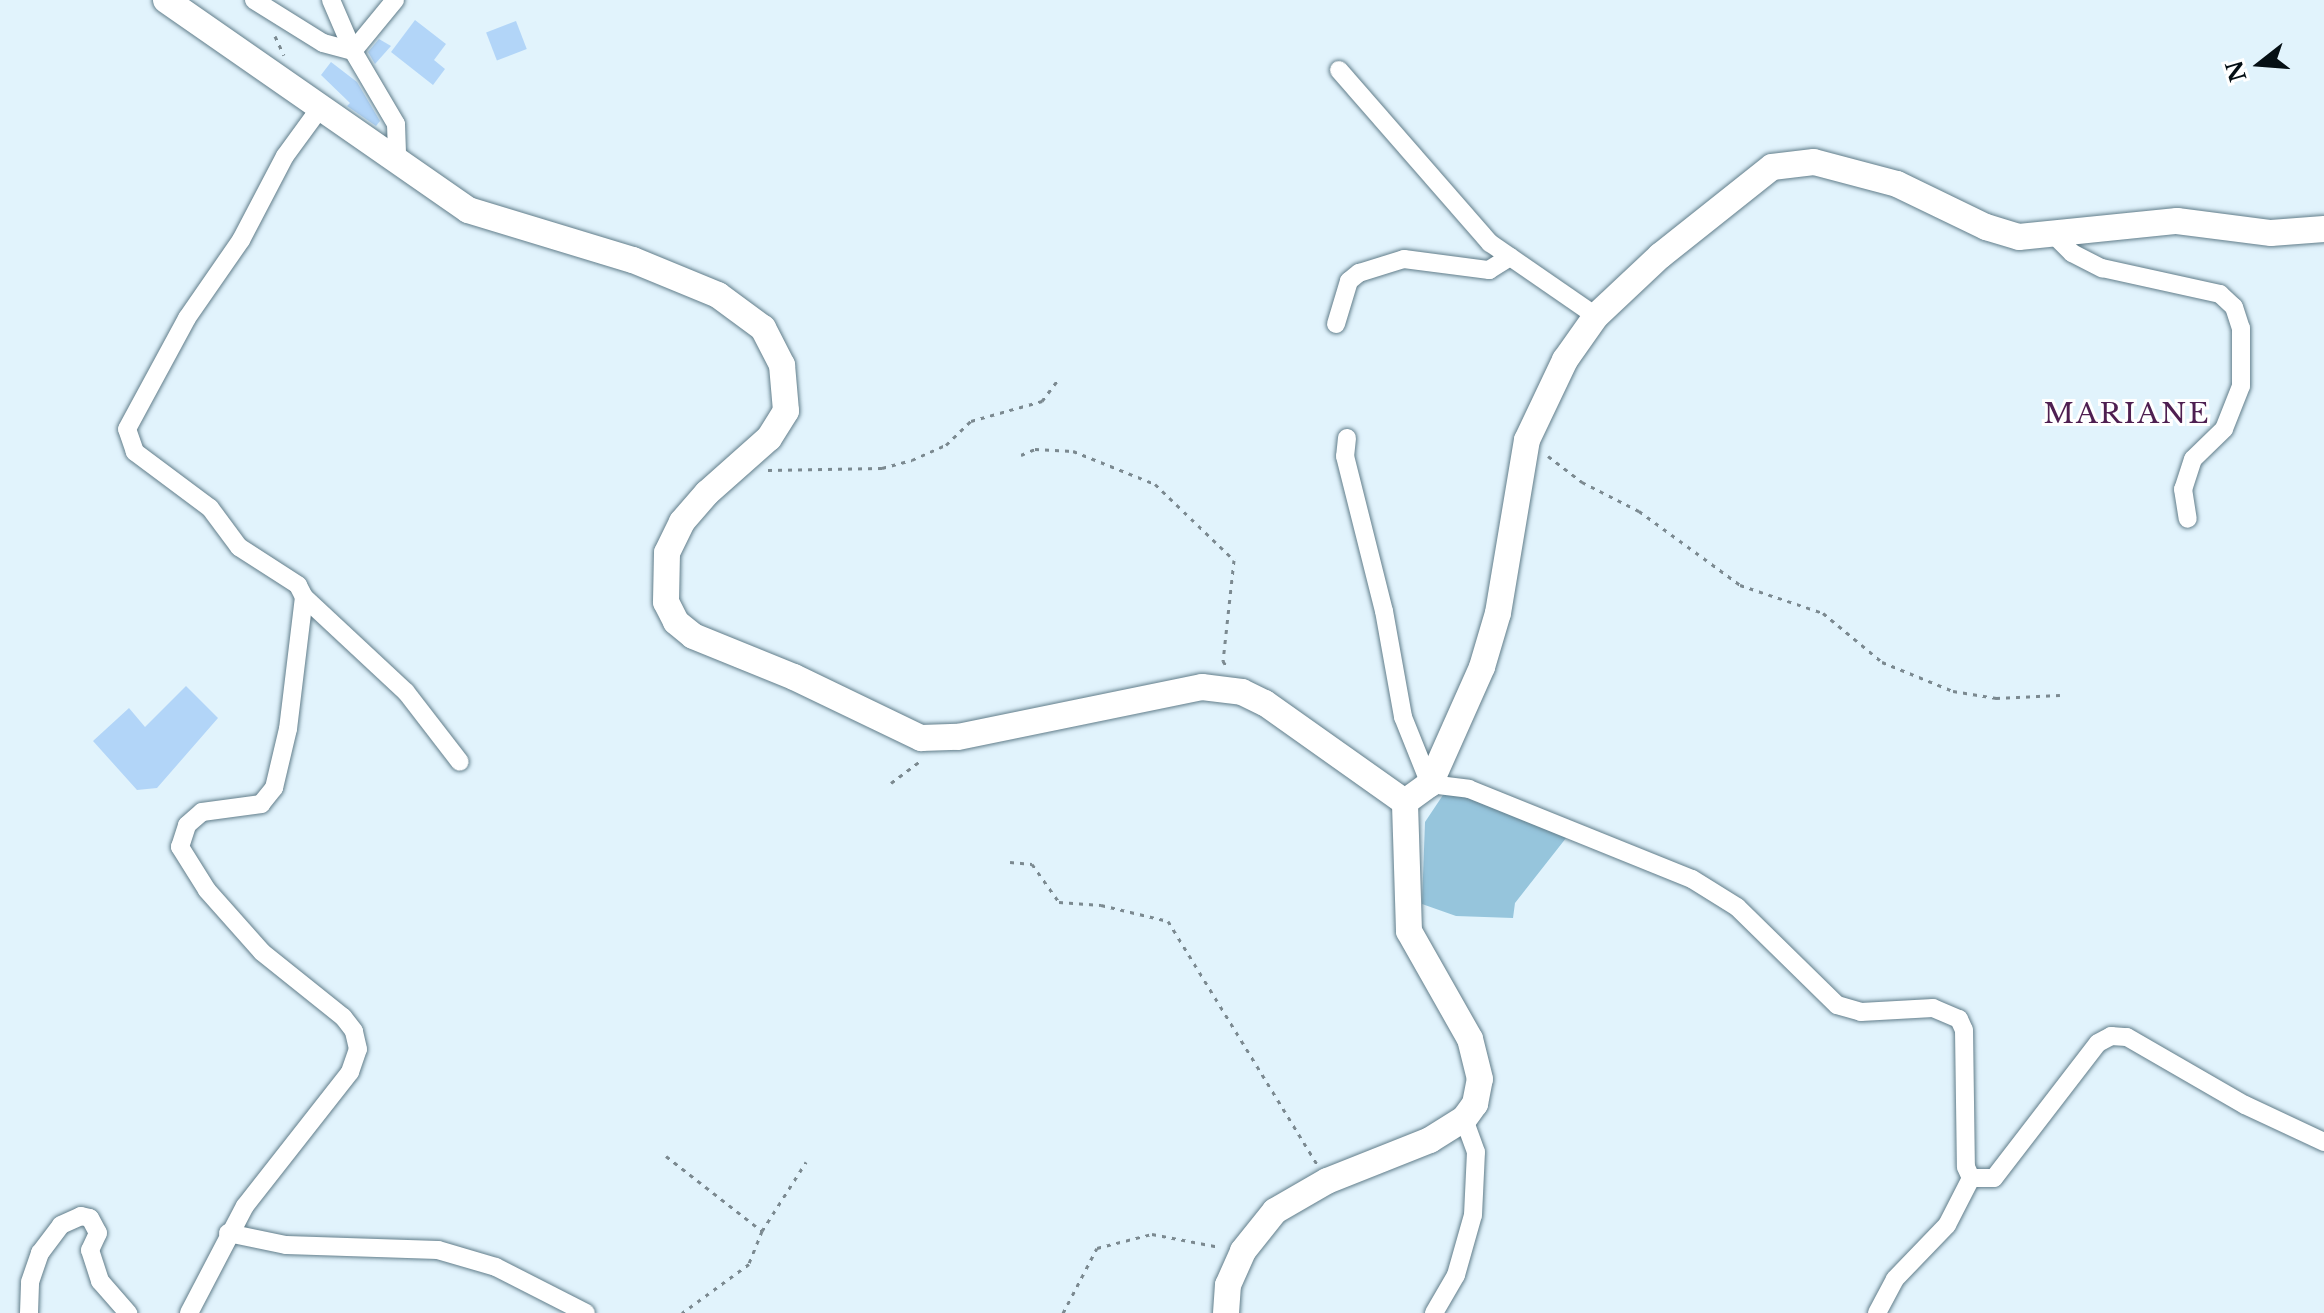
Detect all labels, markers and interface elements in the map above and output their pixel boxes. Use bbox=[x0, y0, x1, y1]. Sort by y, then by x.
north arrow bbox=[2220, 24, 2300, 104]
text: N bbox=[2221, 57, 2253, 85]
district label: MARIANE bbox=[2043, 397, 2211, 431]

